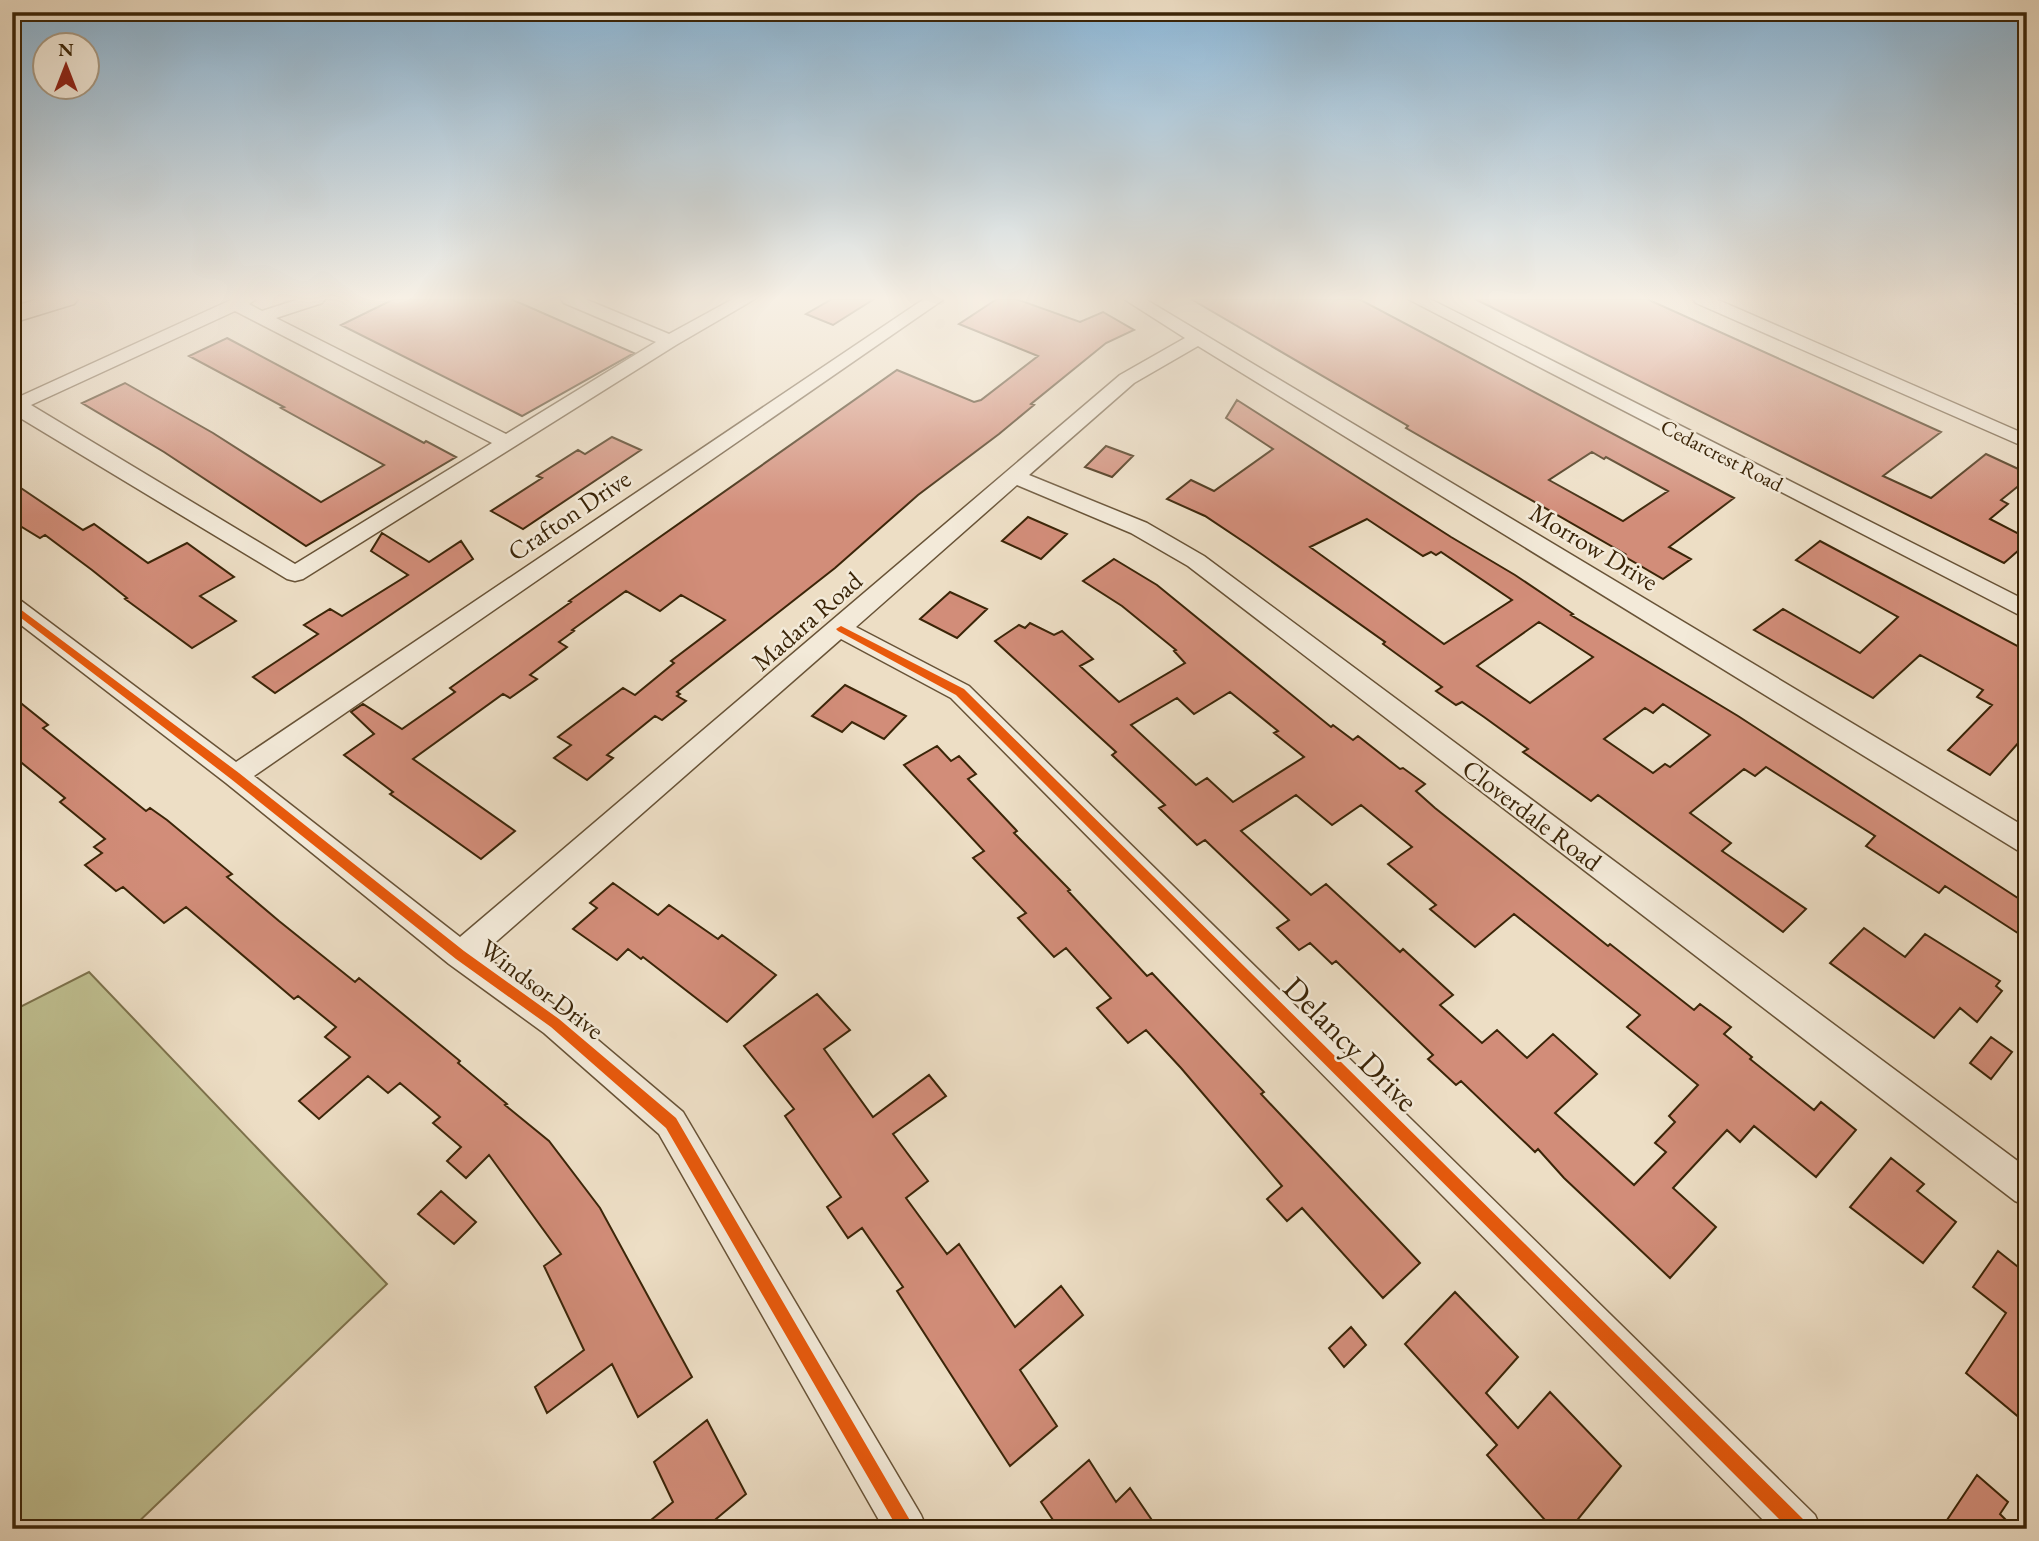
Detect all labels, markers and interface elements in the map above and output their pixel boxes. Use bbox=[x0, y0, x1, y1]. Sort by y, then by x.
north arrow bbox=[32, 32, 102, 102]
text: N bbox=[58, 37, 74, 62]
street label: Cedarcrest Road bbox=[1656, 413, 1788, 498]
street label: Crafton Drive bbox=[501, 461, 637, 569]
street label: Morrow Drive bbox=[1523, 495, 1665, 599]
street label: Madara Road bbox=[745, 563, 870, 678]
street label: Cloverdale Road bbox=[1455, 751, 1609, 879]
street label: Windsor Drive bbox=[473, 931, 611, 1047]
street label: Delancy Drive bbox=[1274, 967, 1428, 1121]

